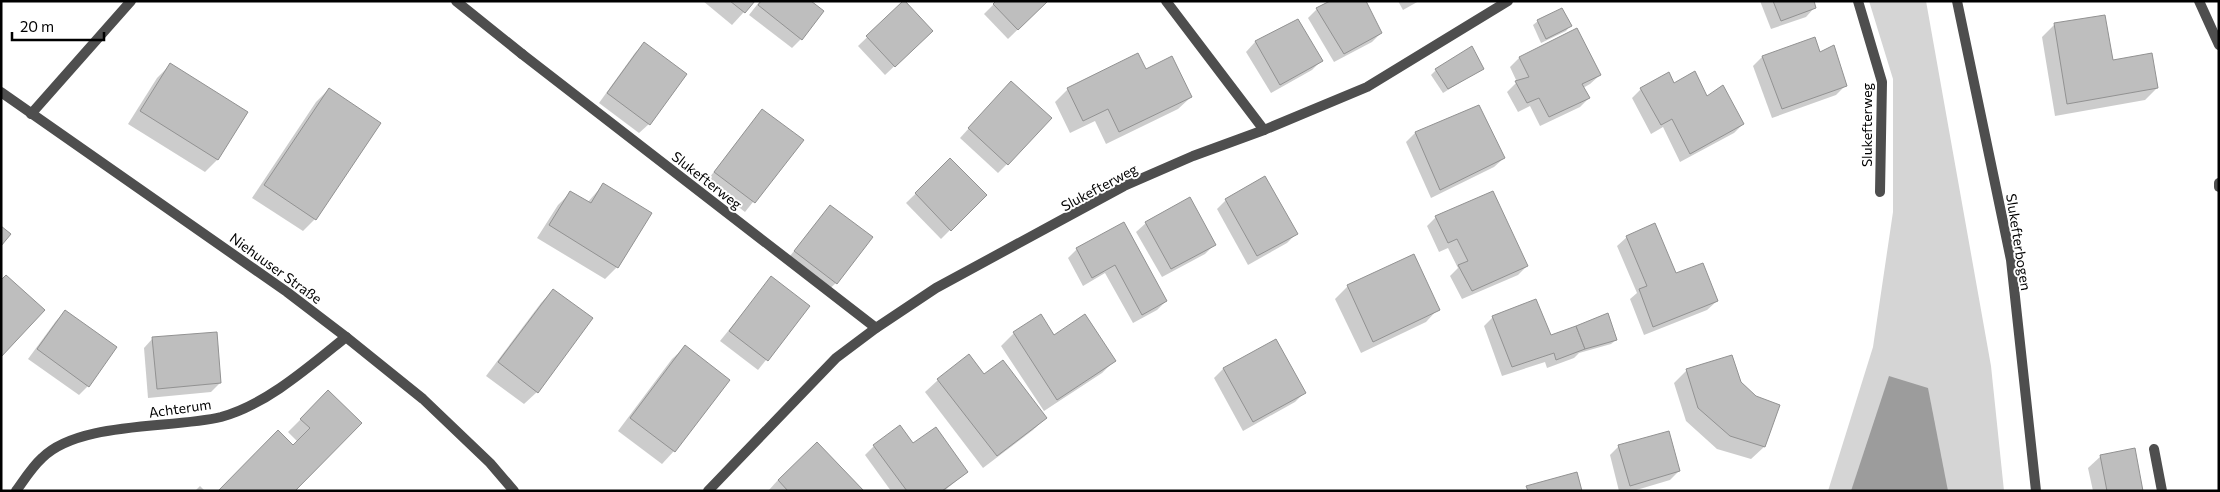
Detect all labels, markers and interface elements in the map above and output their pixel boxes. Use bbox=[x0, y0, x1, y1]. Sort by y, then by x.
scale bar bbox=[12, 10, 105, 42]
text: 20 m bbox=[20, 17, 54, 35]
street label: Slukefterweg bbox=[1858, 82, 1875, 167]
street label: Slukefterweg bbox=[669, 147, 746, 213]
street label: Slukefterweg bbox=[1058, 160, 1141, 214]
street label: Slukefterbogen bbox=[2003, 192, 2035, 292]
street label: Niehuuser Straße bbox=[227, 229, 325, 307]
street label: Achterum bbox=[148, 395, 212, 421]

